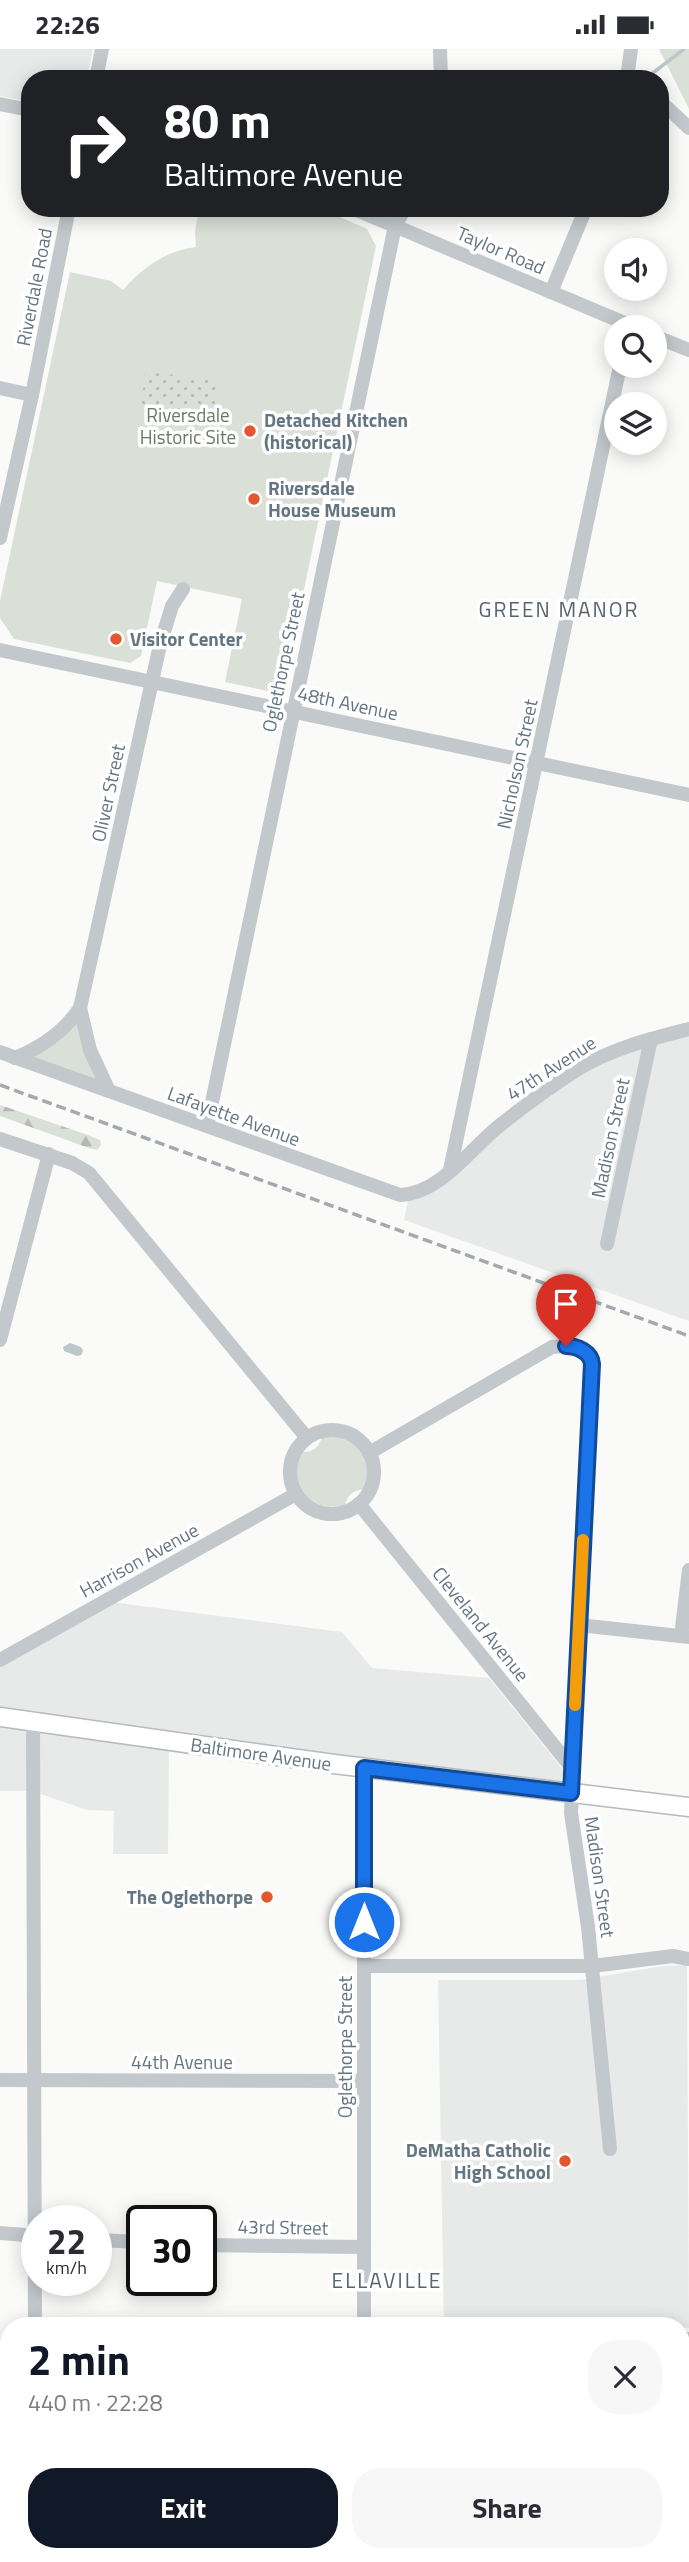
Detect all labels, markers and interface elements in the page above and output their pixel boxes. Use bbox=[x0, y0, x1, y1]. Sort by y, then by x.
text: 22:26 bbox=[35, 5, 100, 44]
text: 80 m bbox=[164, 82, 271, 157]
icon: right bbox=[49, 98, 140, 189]
text: Baltimore Avenue bbox=[164, 150, 403, 198]
street label: Taylor Road bbox=[453, 218, 550, 281]
street label: Riverdale Road bbox=[8, 225, 59, 348]
map controls bbox=[604, 238, 667, 455]
button: sound bbox=[604, 238, 667, 301]
button: search bbox=[604, 315, 667, 378]
button: layers bbox=[604, 392, 667, 455]
park label: Riversdale Historic Site bbox=[140, 400, 236, 451]
place label: Detached Kitchen (historical) bbox=[264, 405, 408, 456]
marker: Detached Kitchen (historical) bbox=[242, 423, 258, 439]
place label: Riversdale House Museum bbox=[268, 473, 396, 524]
marker: Riversdale House Museum bbox=[246, 491, 262, 507]
street label: Oglethorpe Street bbox=[254, 589, 312, 735]
district label: GREEN MANOR bbox=[478, 593, 640, 625]
place label: Visitor Center bbox=[130, 624, 243, 653]
marker: Visitor Center bbox=[108, 631, 124, 647]
street label: 48th Avenue bbox=[295, 678, 401, 727]
street label: Nicholson Street bbox=[489, 696, 544, 832]
street label: Oliver Street bbox=[83, 741, 132, 845]
street label: 47th Avenue bbox=[500, 1028, 601, 1107]
street label: Madison Street bbox=[583, 1075, 636, 1201]
street label: Lafayette Avenue bbox=[164, 1078, 305, 1153]
pin bbox=[536, 1274, 596, 1346]
icon: arrive bbox=[547, 1285, 585, 1323]
street label: Harrison Avenue bbox=[74, 1515, 204, 1604]
street label: Cleveland Avenue bbox=[426, 1560, 537, 1687]
street label: Baltimore Avenue bbox=[189, 1729, 333, 1778]
street label: Madison Street bbox=[578, 1815, 623, 1940]
place label: The Oglethorpe bbox=[127, 1882, 253, 1911]
position arrow bbox=[327, 1885, 401, 1959]
marker: The Oglethorpe bbox=[259, 1889, 275, 1905]
street label: Oglethorpe Street bbox=[330, 1975, 359, 2118]
street label: 44th Avenue bbox=[131, 2047, 233, 2076]
place label: DeMatha Catholic High School bbox=[406, 2135, 551, 2186]
marker: DeMatha Catholic High School bbox=[557, 2153, 573, 2169]
speed limit sign: 30 bbox=[126, 2205, 217, 2296]
street label: 43rd Street bbox=[237, 2211, 329, 2242]
text: 22 bbox=[47, 2214, 86, 2268]
text: km/h bbox=[46, 2254, 87, 2281]
district label: ELLAVILLE bbox=[332, 2264, 442, 2296]
text: 2 min bbox=[28, 2327, 130, 2391]
button: close bbox=[588, 2340, 662, 2414]
text: 440 m · 22:28 bbox=[28, 2385, 163, 2420]
button: Exit bbox=[28, 2468, 338, 2548]
button: Share bbox=[352, 2468, 662, 2548]

